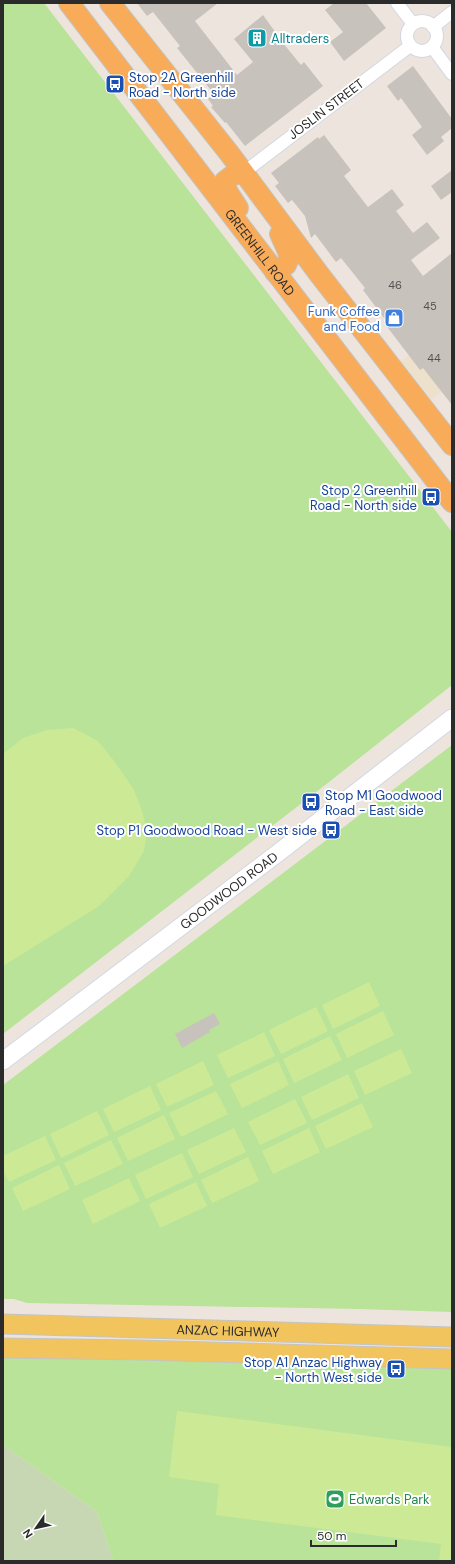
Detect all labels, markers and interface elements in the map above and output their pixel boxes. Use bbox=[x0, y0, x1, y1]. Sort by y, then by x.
building icon: Alltraders bbox=[246, 27, 268, 49]
place label: Alltraders bbox=[271, 30, 329, 47]
place label: Stop 2A Greenhill Road - North side bbox=[129, 69, 236, 101]
bus stop icon: Stop 2A Greenhill Road - North side bbox=[104, 73, 126, 95]
street label: JOSLIN STREET bbox=[285, 75, 367, 143]
street label: GREENHILL ROAD bbox=[221, 205, 299, 299]
house number: 46 bbox=[388, 278, 402, 292]
house number: 45 bbox=[423, 299, 437, 313]
place label: Funk Coffee and Food bbox=[308, 303, 380, 335]
shop icon: Funk Coffee and Food bbox=[383, 307, 405, 329]
house number: 44 bbox=[427, 351, 441, 365]
place label: Stop 2 Greenhill Road - North side bbox=[310, 482, 417, 514]
bus stop icon: Stop 2 Greenhill Road - North side bbox=[420, 486, 442, 508]
place label: Stop M1 Goodwood Road - East side bbox=[325, 787, 442, 819]
bus stop icon: Stop M1 Goodwood Road - East side bbox=[300, 791, 322, 813]
bus stop icon: Stop P1 Goodwood Road - West side bbox=[320, 819, 342, 841]
place label: Stop P1 Goodwood Road - West side bbox=[97, 822, 317, 839]
street label: GOODWOOD ROAD bbox=[176, 848, 281, 933]
street label: ANZAC HIGHWAY bbox=[176, 1321, 280, 1341]
place label: Stop A1 Anzac Highway - North West side bbox=[244, 1354, 382, 1386]
bus stop icon: Stop A1 Anzac Highway - North West side bbox=[385, 1358, 407, 1380]
sports icon: Edwards Park bbox=[324, 1488, 346, 1510]
place label: Edwards Park bbox=[349, 1491, 430, 1508]
north arrow bbox=[16, 1508, 56, 1548]
scale bar bbox=[311, 1522, 396, 1548]
text: N bbox=[20, 1526, 36, 1541]
text: 50 m bbox=[317, 1528, 346, 1544]

